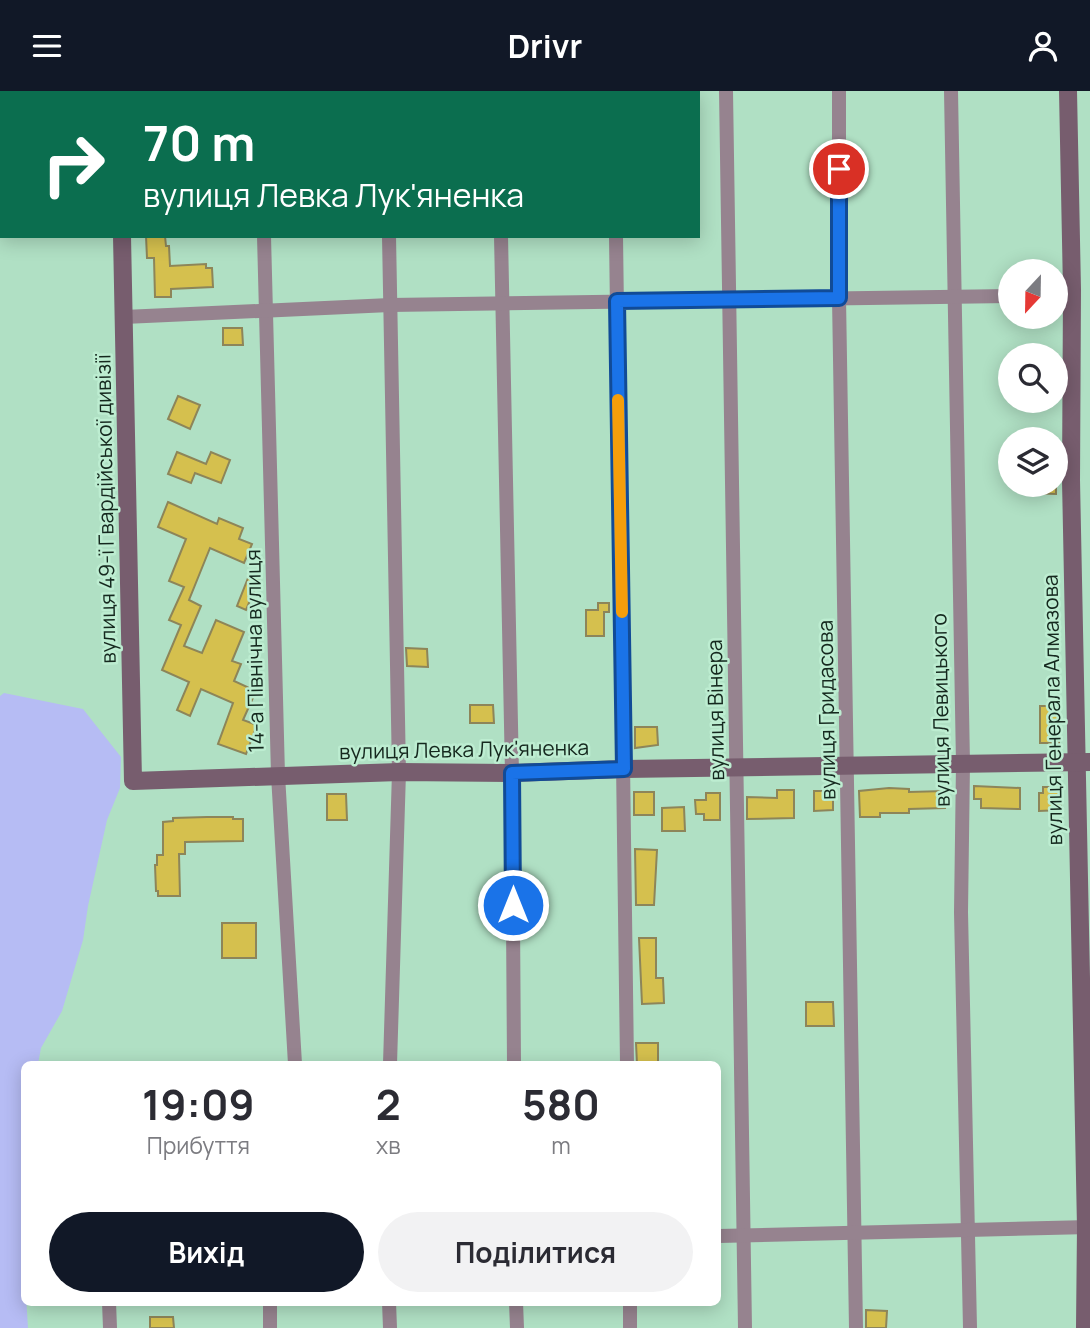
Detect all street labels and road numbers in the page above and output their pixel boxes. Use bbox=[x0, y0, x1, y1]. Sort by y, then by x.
street label: вулиця 49-ї Гвардійської дивізії bbox=[88, 353, 122, 664]
street label: 14-а Північна вулиця bbox=[238, 549, 270, 753]
street label: вулиця Генерала Алмазова bbox=[1036, 574, 1068, 846]
street label: вулиця Левицького bbox=[924, 613, 956, 807]
street label: вулиця Гридасова bbox=[810, 620, 842, 800]
street label: вулиця Вінера bbox=[700, 639, 730, 781]
street label: вулиця Левка Лук'яненка bbox=[339, 733, 589, 765]

